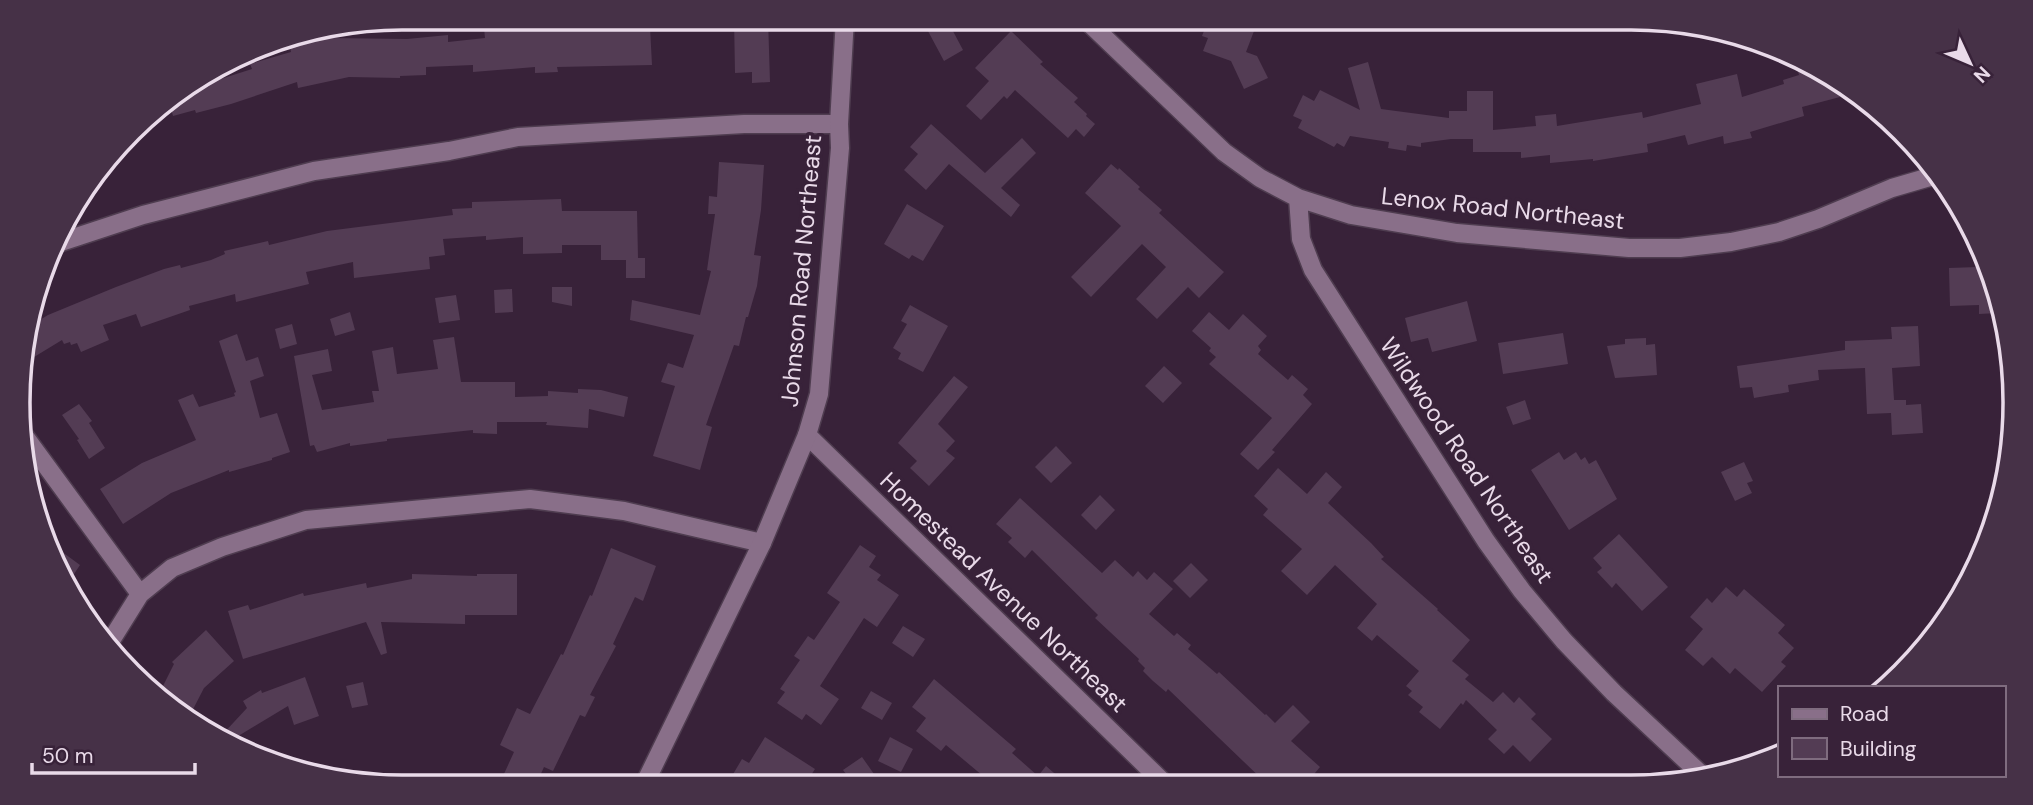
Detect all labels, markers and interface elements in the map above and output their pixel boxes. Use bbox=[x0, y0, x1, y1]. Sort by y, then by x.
north arrow bbox=[1935, 28, 2005, 98]
text: N bbox=[1968, 61, 1996, 88]
street label: Johnson Road Northeast bbox=[774, 134, 828, 408]
street label: Lenox Road Northeast bbox=[1380, 180, 1626, 236]
street label: Wildwood Road Northeast bbox=[1373, 331, 1561, 589]
street label: Homestead Avenue Northeast bbox=[874, 465, 1134, 719]
legend bbox=[1778, 686, 2005, 777]
text: Road bbox=[1840, 700, 1889, 728]
scale bar bbox=[32, 732, 194, 776]
text: Building bbox=[1840, 735, 1917, 763]
text: 50 m bbox=[42, 742, 93, 770]

